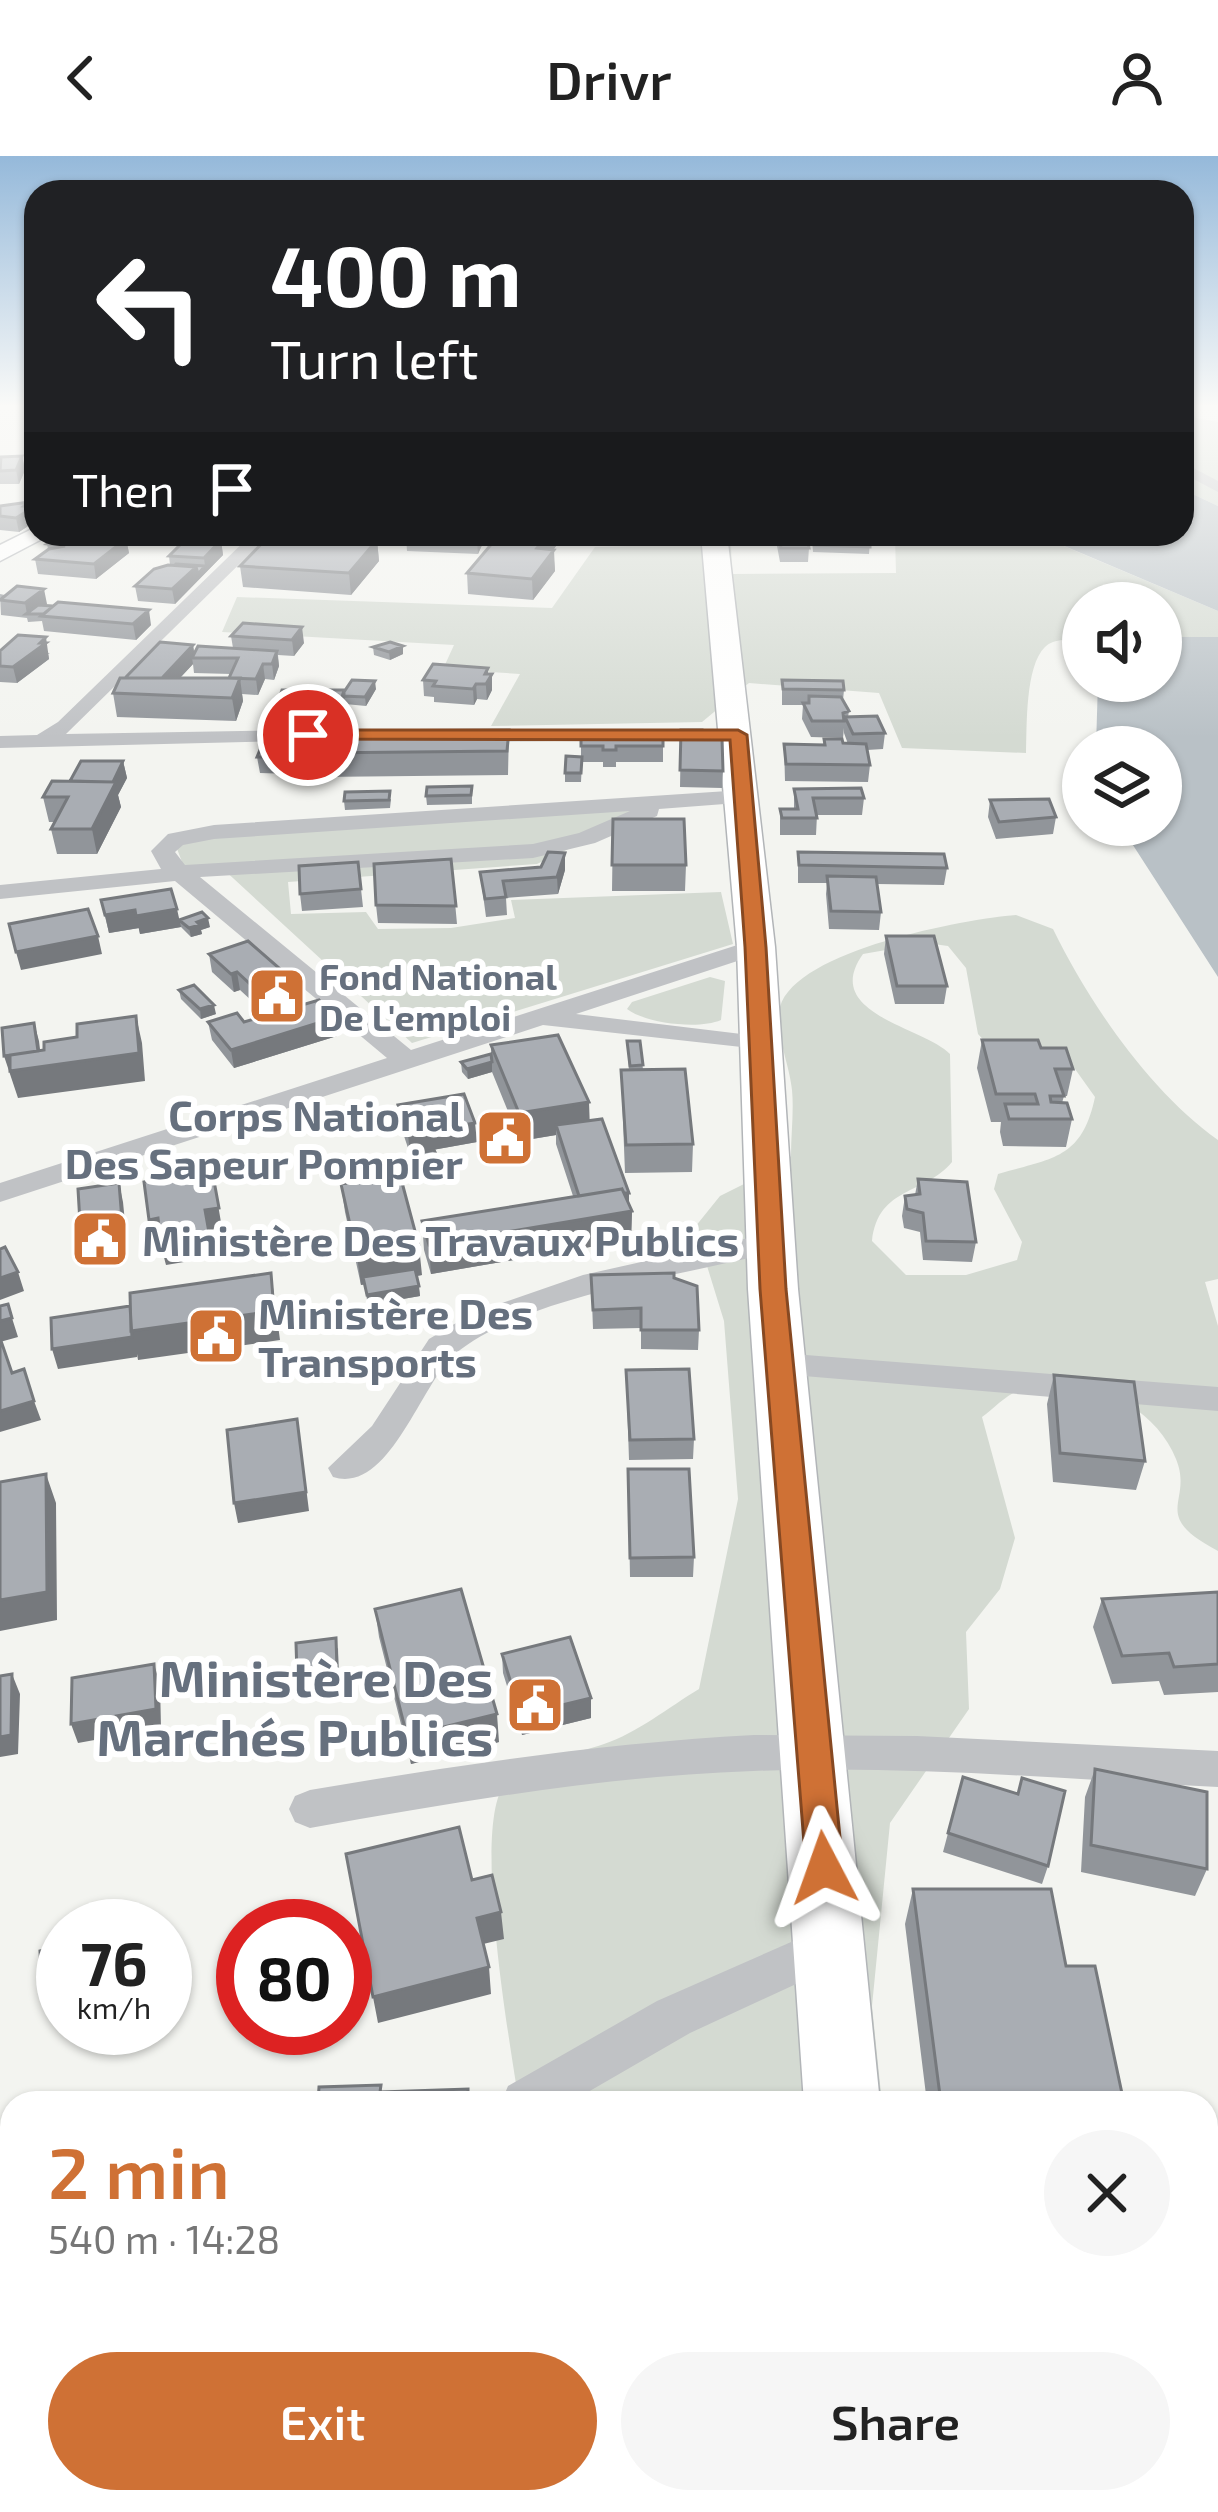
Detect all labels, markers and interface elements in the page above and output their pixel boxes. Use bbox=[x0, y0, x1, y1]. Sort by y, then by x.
icon: back bbox=[48, 45, 114, 111]
icon: person bbox=[1104, 45, 1170, 111]
text: Drivr bbox=[546, 46, 672, 111]
text: 400 m bbox=[270, 223, 522, 324]
icon: left bbox=[72, 228, 228, 384]
text: Turn left bbox=[270, 325, 479, 390]
icon: arrive bbox=[199, 456, 265, 522]
text: Then bbox=[72, 462, 175, 516]
map controls bbox=[1062, 582, 1182, 846]
button: sound bbox=[1062, 582, 1182, 702]
pin bbox=[257, 684, 359, 786]
icon: arrive bbox=[275, 702, 341, 768]
button: layers bbox=[1062, 726, 1182, 846]
place label: Fond National De L'emploi bbox=[319, 954, 557, 1038]
public building icon: Fond National De L'emploi bbox=[246, 965, 308, 1027]
place label: Corps National Des Sapeur Pompier bbox=[65, 1089, 463, 1187]
public building icon: Corps National Des Sapeur Pompier bbox=[474, 1107, 536, 1169]
public building icon: Ministère Des Travaux Publics bbox=[69, 1208, 131, 1270]
place label: Ministère Des Travaux Publics bbox=[142, 1214, 739, 1264]
place label: Ministère Des Transports bbox=[258, 1287, 533, 1385]
public building icon: Ministère Des Transports bbox=[185, 1305, 247, 1367]
place label: Ministère Des Marchés Publics bbox=[97, 1646, 493, 1766]
public building icon: Ministère Des Marchés Publics bbox=[504, 1674, 566, 1736]
position arrow bbox=[761, 1805, 887, 1931]
speed limit sign: 80 bbox=[216, 1899, 372, 2055]
text: 76 bbox=[80, 1926, 148, 1998]
text: km/h bbox=[77, 1989, 151, 2025]
text: 2 min bbox=[48, 2127, 230, 2213]
button: close bbox=[1044, 2130, 1170, 2256]
text: 540 m · 14:28 bbox=[48, 2215, 280, 2262]
button: Exit bbox=[48, 2352, 597, 2490]
button: Share bbox=[621, 2352, 1170, 2490]

